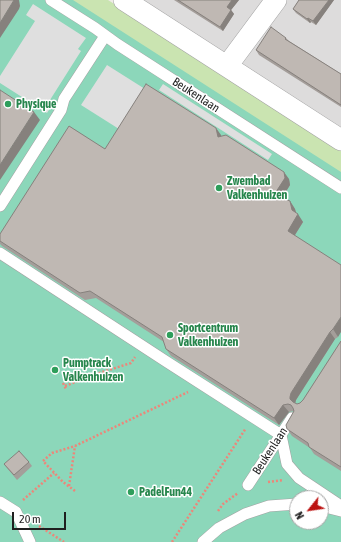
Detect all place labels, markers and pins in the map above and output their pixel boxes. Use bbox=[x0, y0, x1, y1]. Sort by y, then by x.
place label: Physique bbox=[16, 97, 57, 111]
marker: Physique bbox=[3, 99, 13, 109]
place label: Zwembad Valkenhuizen bbox=[227, 174, 287, 202]
marker: Zwembad Valkenhuizen bbox=[214, 183, 224, 193]
place label: Sportcentrum Valkenhuizen bbox=[178, 321, 238, 349]
marker: Sportcentrum Valkenhuizen bbox=[165, 330, 175, 340]
place label: Pumptrack Valkenhuizen bbox=[63, 356, 123, 384]
marker: Pumptrack Valkenhuizen bbox=[50, 365, 60, 375]
place label: PadelFun44 bbox=[139, 485, 192, 499]
marker: PadelFun44 bbox=[126, 487, 136, 497]

